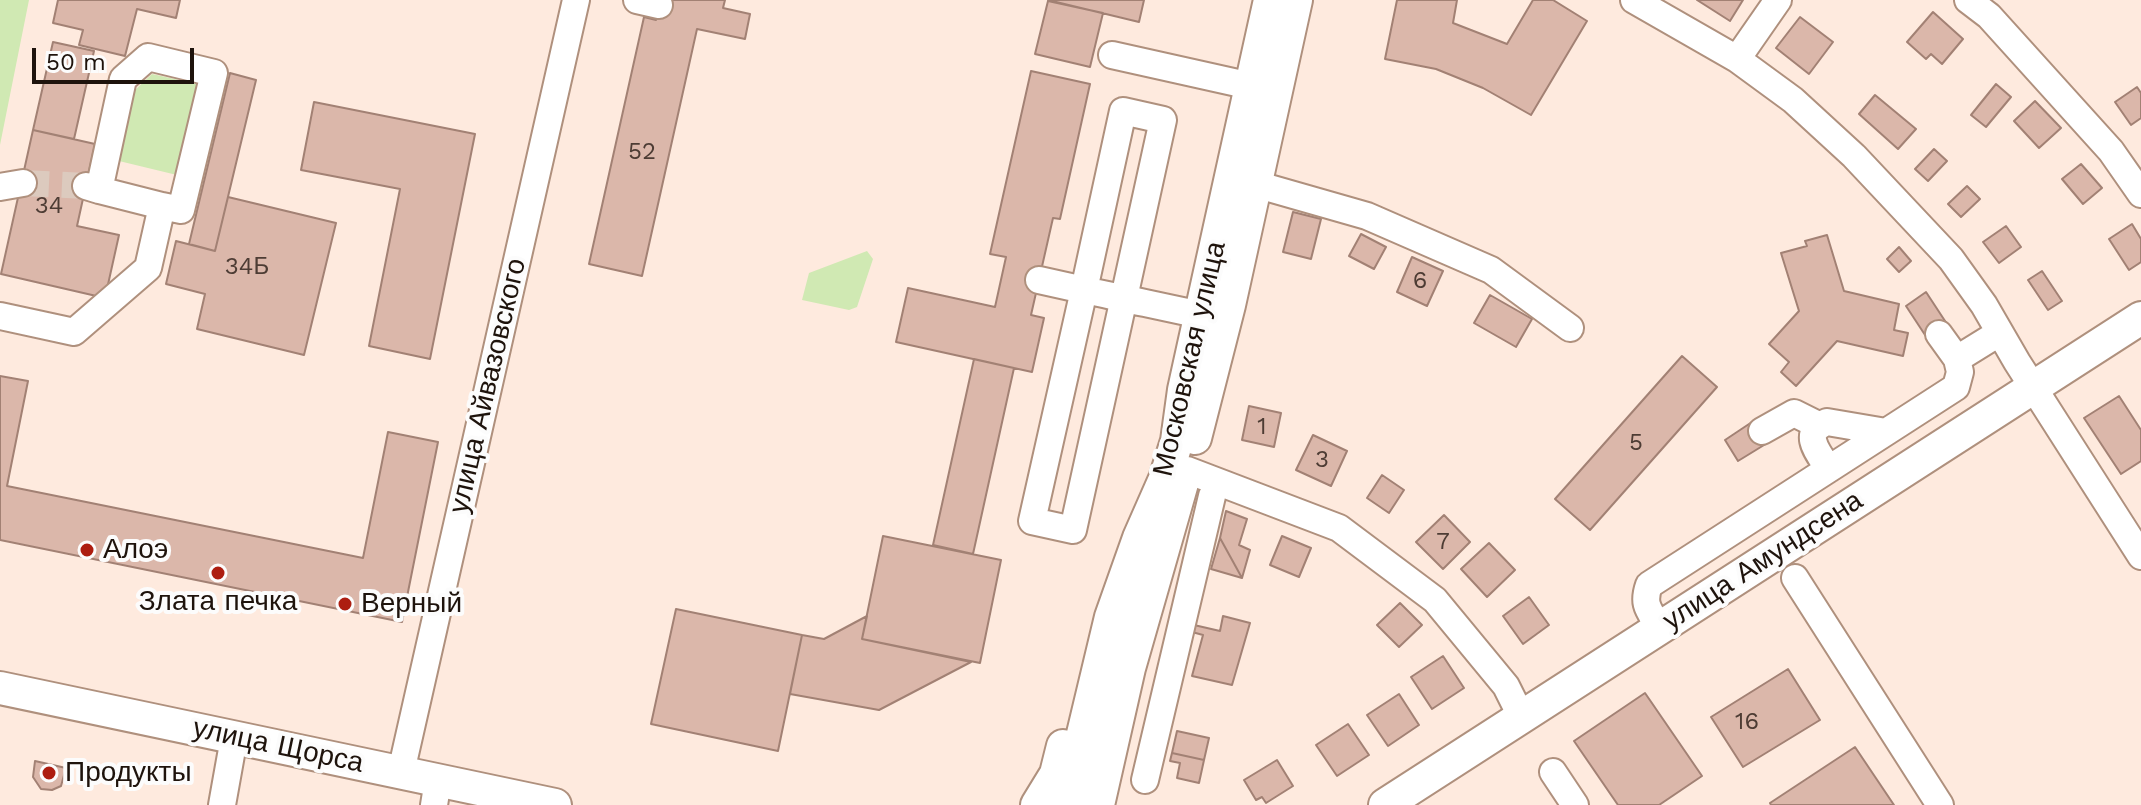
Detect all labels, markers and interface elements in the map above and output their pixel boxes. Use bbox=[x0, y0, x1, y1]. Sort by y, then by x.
scale bar bbox=[36, 32, 198, 82]
text: 50 m bbox=[46, 48, 106, 76]
house number: 52 bbox=[628, 138, 656, 166]
house number: 34 bbox=[35, 192, 63, 220]
street label: Московская улица bbox=[1147, 238, 1233, 480]
house number: 34Б bbox=[225, 253, 269, 281]
street label: улица Айвазовского bbox=[442, 255, 534, 517]
house number: 6 bbox=[1413, 267, 1427, 295]
house number: 1 bbox=[1257, 413, 1267, 441]
house number: 5 bbox=[1629, 429, 1643, 457]
house number: 3 bbox=[1315, 446, 1329, 474]
street label: улица Амундсена bbox=[1657, 484, 1869, 638]
house number: 7 bbox=[1436, 528, 1450, 556]
place label: Алоэ bbox=[103, 533, 168, 567]
marker: Алоэ bbox=[78, 541, 96, 559]
marker: Злата печка bbox=[209, 564, 227, 582]
place label: Злата печка bbox=[139, 585, 297, 619]
place label: Верный bbox=[361, 587, 462, 621]
marker: Верный bbox=[336, 595, 354, 613]
house number: 16 bbox=[1735, 708, 1759, 736]
street label: улица Щорса bbox=[190, 712, 366, 780]
place label: Продукты bbox=[65, 756, 192, 790]
marker: Продукты bbox=[40, 764, 58, 782]

